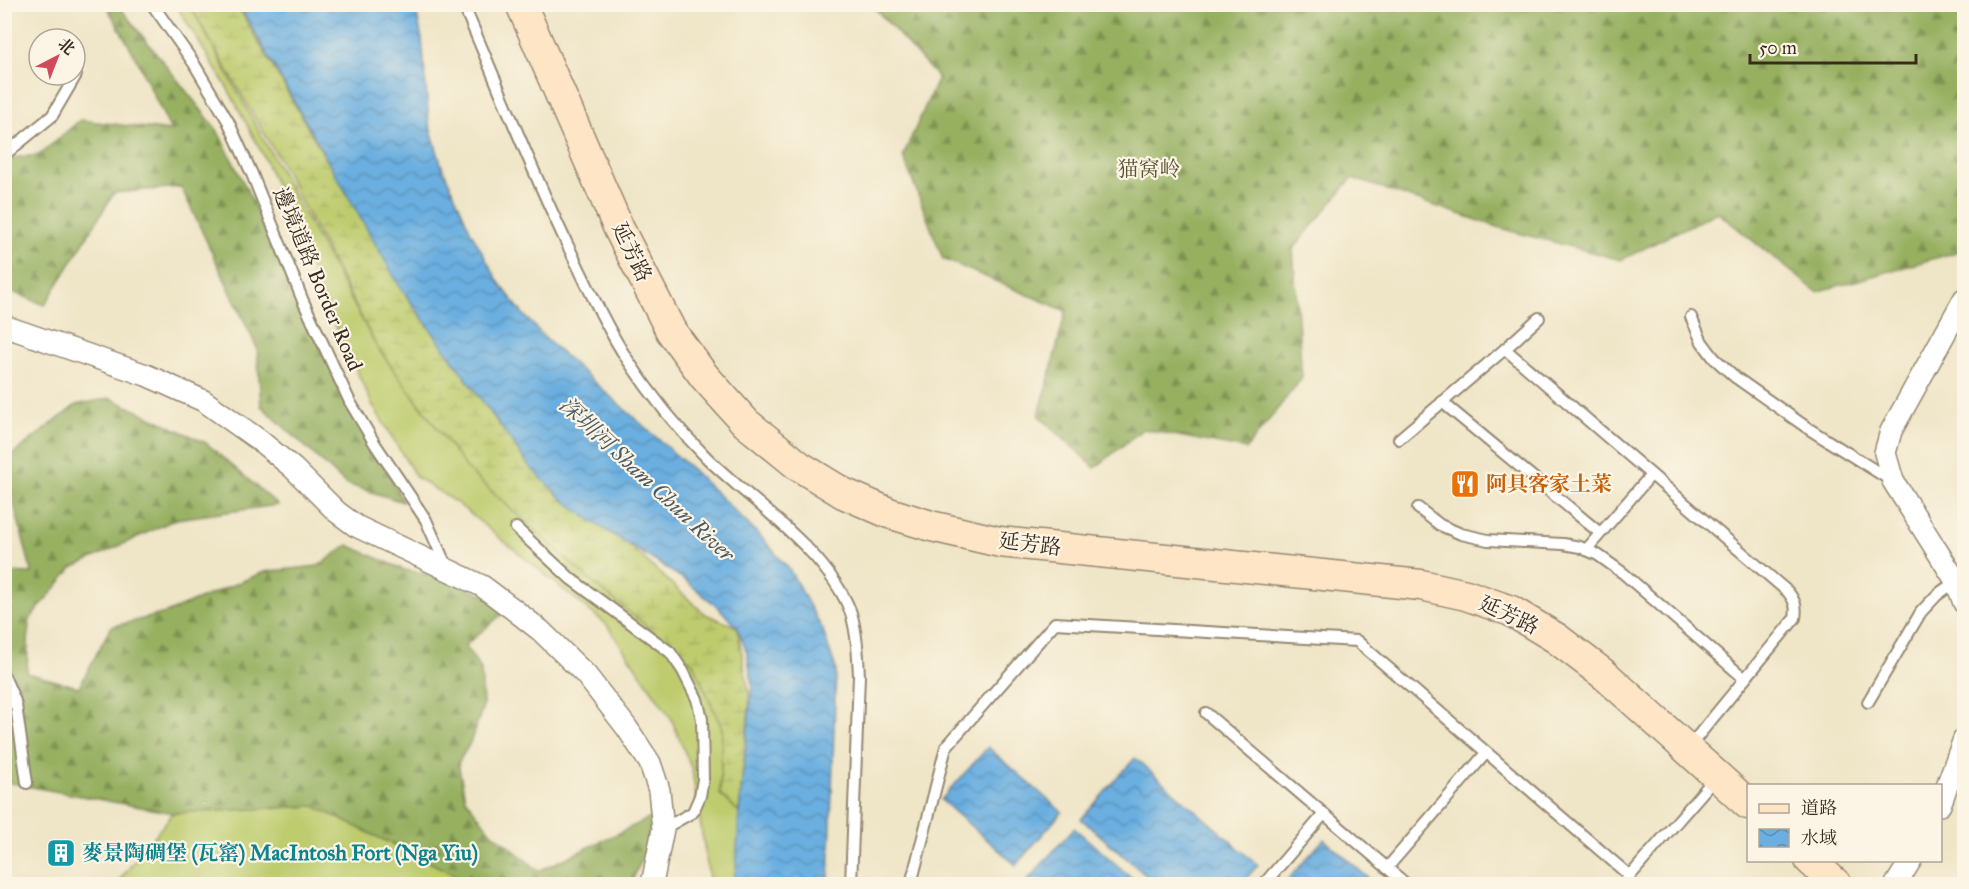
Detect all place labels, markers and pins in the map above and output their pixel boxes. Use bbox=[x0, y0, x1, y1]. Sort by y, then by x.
restaurant icon: 阿具客家土菜 bbox=[1449, 468, 1481, 500]
place label: 阿具客家土菜 bbox=[1486, 471, 1612, 497]
building icon: 麥景陶碉堡 (瓦窰) MacIntosh Fort (Nga Yiu) bbox=[45, 837, 77, 869]
place label: 麥景陶碉堡 (瓦窰) MacIntosh Fort (Nga Yiu) bbox=[82, 840, 478, 866]

